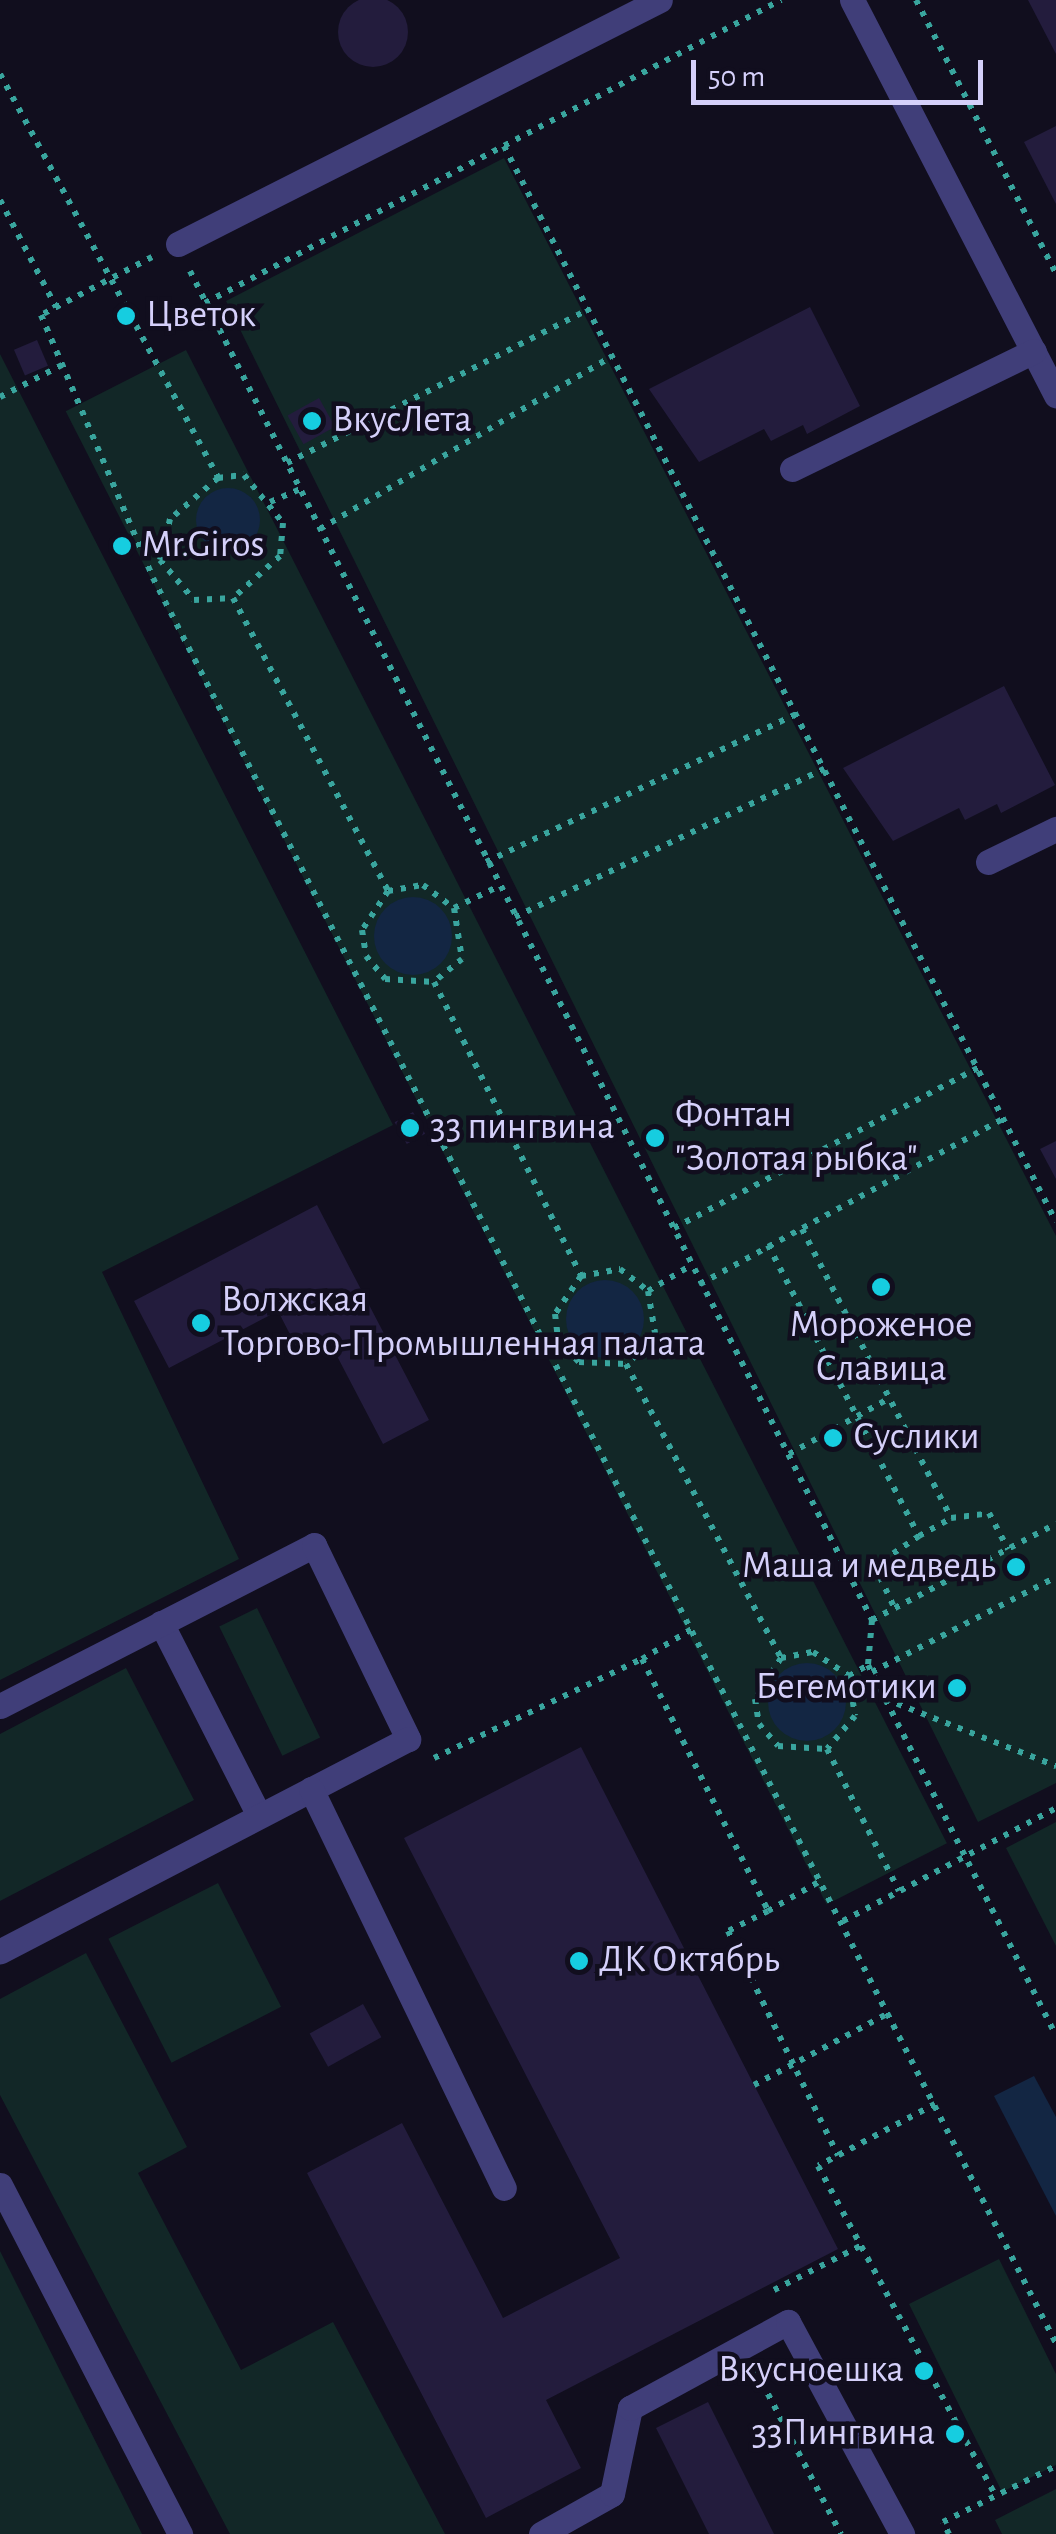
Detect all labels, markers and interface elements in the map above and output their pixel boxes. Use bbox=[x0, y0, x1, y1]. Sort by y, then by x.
scale bar bbox=[696, 40, 988, 102]
text: 50 m bbox=[708, 62, 765, 92]
place label: Цветок bbox=[146, 293, 256, 339]
marker: Цветок bbox=[115, 305, 137, 327]
place label: ВкусЛета bbox=[332, 398, 472, 444]
marker: ВкусЛета bbox=[301, 410, 323, 432]
place label: Mr.Giros bbox=[142, 523, 265, 569]
marker: Mr.Giros bbox=[111, 535, 133, 557]
place label: Фонтан "Золотая рыбка" bbox=[675, 1093, 918, 1182]
place label: 33 пингвина bbox=[430, 1105, 615, 1151]
marker: 33 пингвина bbox=[399, 1117, 421, 1139]
marker: Фонтан "Золотая рыбка" bbox=[644, 1127, 666, 1149]
marker: Мороженое Славица bbox=[870, 1276, 892, 1298]
place label: Волжская Торгово-Промышленная палата bbox=[221, 1278, 705, 1368]
place label: Мороженое Славица bbox=[789, 1303, 973, 1392]
marker: Волжская Торгово-Промышленная палата bbox=[190, 1312, 212, 1334]
place label: Суслики bbox=[853, 1415, 980, 1461]
marker: Суслики bbox=[822, 1427, 844, 1449]
place label: Маша и медведь bbox=[742, 1544, 996, 1590]
marker: Маша и медведь bbox=[1005, 1556, 1027, 1578]
place label: Бегемотики bbox=[756, 1665, 937, 1711]
marker: Бегемотики bbox=[946, 1677, 968, 1699]
place label: ДК Октябрь bbox=[599, 1938, 780, 1984]
marker: ДК Октябрь bbox=[568, 1950, 590, 1972]
place label: Вкусноешка bbox=[718, 2348, 904, 2394]
marker: Вкусноешка bbox=[913, 2360, 935, 2382]
place label: 33Пингвина bbox=[751, 2411, 935, 2457]
marker: 33Пингвина bbox=[944, 2423, 966, 2445]

